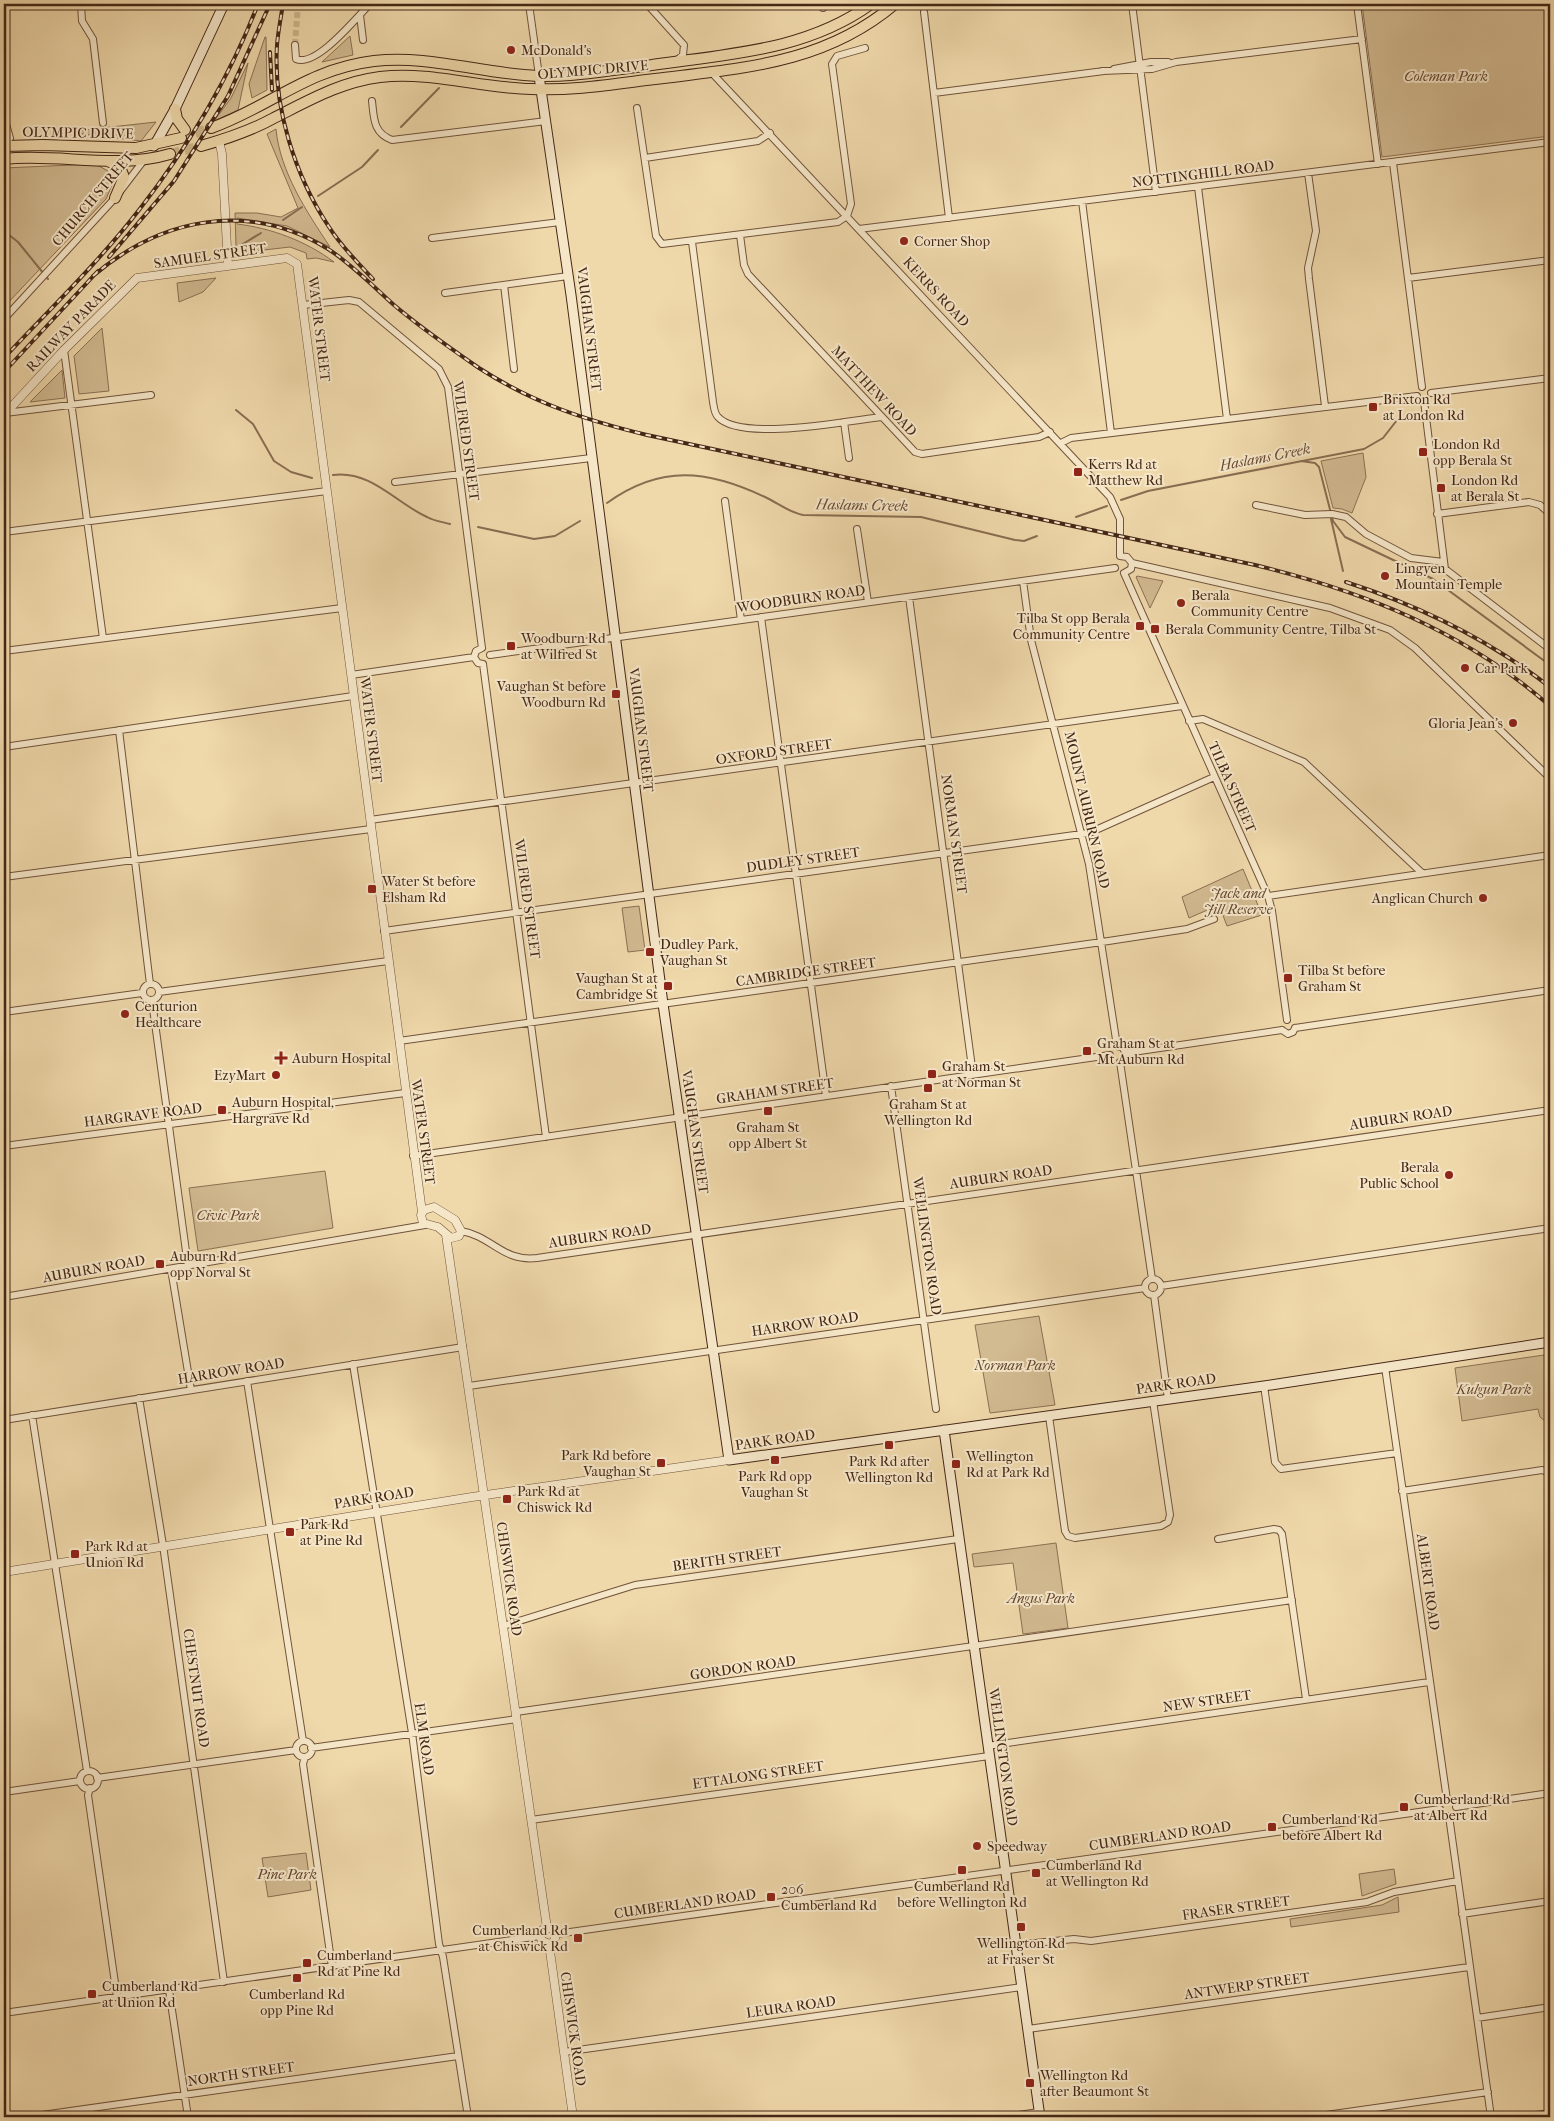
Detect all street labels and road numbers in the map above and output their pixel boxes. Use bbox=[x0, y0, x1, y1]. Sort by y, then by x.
street label: OLYMPIC DRIVE bbox=[537, 57, 650, 83]
street label: OLYMPIC DRIVE bbox=[22, 124, 134, 142]
street label: CHURCH STREET bbox=[49, 148, 138, 250]
street label: NOTTINGHILL ROAD bbox=[1131, 157, 1275, 191]
street label: SAMUEL STREET bbox=[153, 240, 268, 272]
street label: KERRS ROAD bbox=[899, 253, 973, 331]
street label: VAUGHAN STREET bbox=[573, 265, 605, 393]
street label: WATER STREET bbox=[304, 274, 334, 383]
street label: RAILWAY PARADE bbox=[23, 276, 120, 376]
street label: MATTHEW ROAD bbox=[828, 342, 920, 440]
street label: WILFRED STREET bbox=[449, 379, 483, 503]
street label: WOODBURN ROAD bbox=[735, 582, 867, 617]
street label: VAUGHAN STREET bbox=[625, 666, 657, 794]
street label: WATER STREET bbox=[356, 675, 386, 784]
street label: MOUNT AUBURN ROAD bbox=[1061, 730, 1113, 891]
street label: OXFORD STREET bbox=[715, 735, 834, 769]
street label: TILBA STREET bbox=[1204, 739, 1260, 836]
street label: NORMAN STREET bbox=[937, 773, 971, 895]
street label: WILFRED STREET bbox=[510, 837, 544, 961]
street label: DUDLEY STREET bbox=[745, 844, 862, 876]
street label: CAMBRIDGE STREET bbox=[735, 954, 878, 990]
street label: VAUGHAN STREET bbox=[678, 1068, 712, 1196]
street label: GRAHAM STREET bbox=[715, 1074, 835, 1108]
street label: WATER STREET bbox=[407, 1077, 439, 1186]
street label: HARGRAVE ROAD bbox=[83, 1099, 203, 1131]
street label: AUBURN ROAD bbox=[1348, 1102, 1454, 1134]
street label: AUBURN ROAD bbox=[948, 1161, 1054, 1193]
street label: WELLINGTON ROAD bbox=[909, 1175, 945, 1316]
street label: AUBURN ROAD bbox=[547, 1220, 653, 1252]
street label: AUBURN ROAD bbox=[41, 1252, 147, 1287]
street label: HARROW ROAD bbox=[750, 1308, 860, 1340]
street label: HARROW ROAD bbox=[176, 1354, 286, 1388]
street label: PARK ROAD bbox=[1135, 1370, 1217, 1398]
street label: PARK ROAD bbox=[734, 1426, 816, 1454]
street label: PARK ROAD bbox=[333, 1483, 415, 1513]
street label: CHISWICK ROAD bbox=[493, 1521, 525, 1638]
street label: ALBERT ROAD bbox=[1413, 1532, 1443, 1632]
street label: BERITH STREET bbox=[671, 1543, 783, 1575]
street label: CHESTNUT ROAD bbox=[179, 1627, 213, 1749]
street label: GORDON ROAD bbox=[689, 1652, 797, 1684]
street label: WELLINGTON ROAD bbox=[985, 1686, 1021, 1827]
street label: NEW STREET bbox=[1162, 1686, 1253, 1716]
street label: ELM ROAD bbox=[410, 1702, 438, 1777]
street label: ETTALONG STREET bbox=[691, 1757, 825, 1793]
street label: CUMBERLAND ROAD bbox=[1088, 1818, 1232, 1854]
street label: CUMBERLAND ROAD bbox=[613, 1886, 757, 1922]
street label: FRASER STREET bbox=[1181, 1892, 1292, 1924]
street label: ANTWERP STREET bbox=[1182, 1969, 1311, 2003]
street label: CHISWICK ROAD bbox=[557, 1971, 589, 2088]
street label: LEURA ROAD bbox=[745, 1992, 837, 2022]
street label: NORTH STREET bbox=[186, 2058, 296, 2090]

